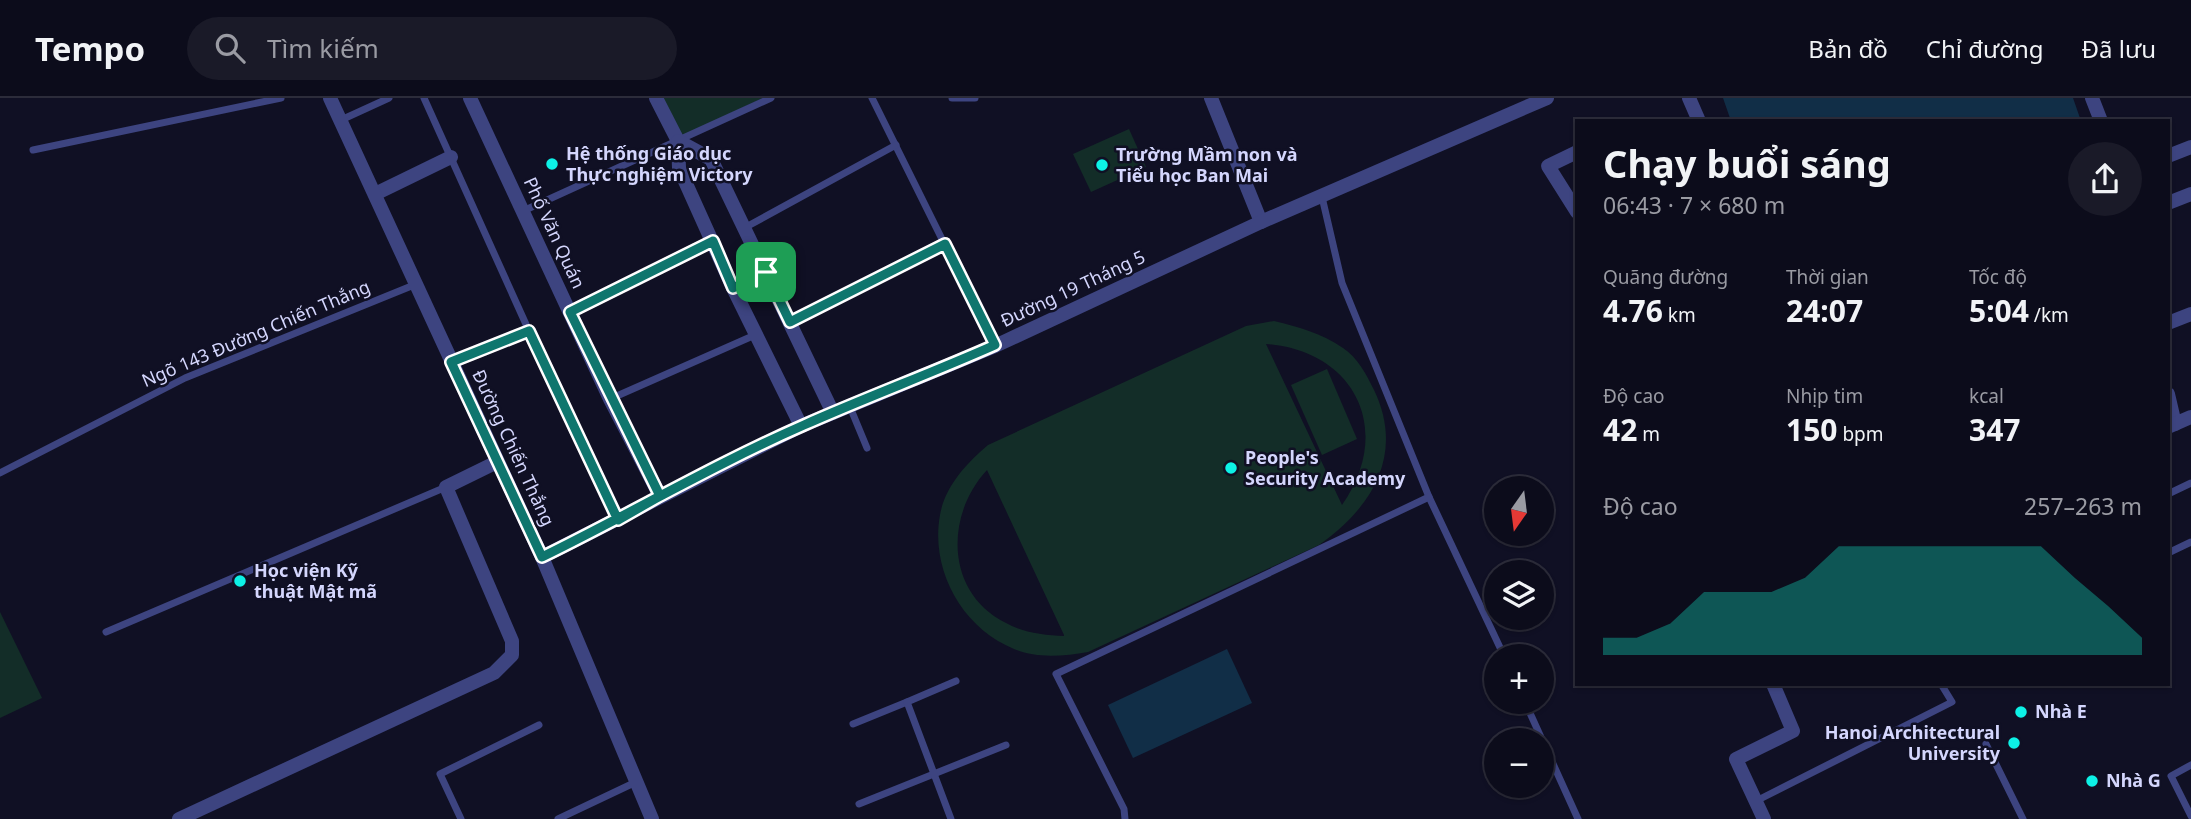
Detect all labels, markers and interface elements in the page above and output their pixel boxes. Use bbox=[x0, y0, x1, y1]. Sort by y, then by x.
search box bbox=[187, 17, 677, 80]
text: Tempo bbox=[35, 26, 145, 71]
icon: search bbox=[211, 29, 249, 67]
text: Tìm kiếm bbox=[267, 30, 379, 66]
text: Bản đồ bbox=[1808, 32, 1888, 65]
text: Chỉ đường bbox=[1926, 32, 2044, 65]
text: Đã lưu bbox=[2082, 32, 2156, 65]
text: Chạy buổi sáng bbox=[1603, 137, 1891, 189]
place label: Hệ thống Giáo dục Thực nghiệm Victory bbox=[566, 141, 753, 186]
place label: Trường Mầm non và Tiểu học Ban Mai bbox=[1116, 142, 1298, 187]
button: share bbox=[2068, 142, 2142, 216]
marker: Hệ thống Giáo dục Thực nghiệm Victory bbox=[544, 156, 560, 172]
marker: Trường Mầm non và Tiểu học Ban Mai bbox=[1094, 157, 1110, 173]
street label: Phố Văn Quán bbox=[519, 173, 591, 292]
text: 06:43 · 7 × 680 m bbox=[1603, 189, 1785, 221]
pin bbox=[736, 242, 796, 302]
street label: Đường 19 Tháng 5 bbox=[996, 244, 1149, 332]
icon: arrive bbox=[747, 253, 785, 291]
text: Quãng đường bbox=[1603, 264, 1728, 290]
text: Thời gian bbox=[1786, 264, 1869, 290]
text: Tốc độ bbox=[1969, 264, 2027, 290]
street label: Ngõ 143 Đường Chiến Thắng bbox=[138, 274, 373, 392]
text: 4.76 bbox=[1603, 290, 1663, 331]
text: 24:07 bbox=[1786, 290, 1863, 331]
text: 5:04 bbox=[1969, 290, 2029, 331]
text: km bbox=[1663, 302, 1696, 328]
text: /km bbox=[2029, 302, 2069, 328]
street label: Đường Chiến Thắng bbox=[467, 366, 561, 530]
text: Độ cao bbox=[1603, 383, 1665, 409]
text: Nhịp tim bbox=[1786, 383, 1863, 409]
text: kcal bbox=[1969, 383, 2004, 409]
text: 42 bbox=[1603, 409, 1637, 450]
text: 150 bbox=[1786, 409, 1837, 450]
text: 347 bbox=[1969, 409, 2020, 450]
text: m bbox=[1637, 421, 1660, 447]
text: bpm bbox=[1837, 421, 1884, 447]
place label: People's Security Academy bbox=[1245, 445, 1406, 490]
marker: People's Security Academy bbox=[1223, 460, 1239, 476]
north arrow bbox=[1484, 476, 1554, 546]
map controls bbox=[1484, 476, 1554, 798]
text: Độ cao bbox=[1603, 490, 1678, 522]
text: 257–263 m bbox=[2024, 490, 2142, 522]
place label: Học viện Kỹ thuật Mật mã bbox=[254, 558, 377, 603]
button: layers bbox=[1484, 560, 1554, 630]
marker: Học viện Kỹ thuật Mật mã bbox=[232, 573, 248, 589]
button: + bbox=[1484, 644, 1554, 714]
place label: Nhà E bbox=[2035, 699, 2087, 723]
marker: Nhà E bbox=[2013, 704, 2029, 720]
place label: Hanoi Architectural University bbox=[1825, 720, 2001, 765]
button: − bbox=[1484, 728, 1554, 798]
marker: Hanoi Architectural University bbox=[2006, 735, 2022, 751]
place label: Nhà G bbox=[2106, 768, 2161, 792]
marker: Nhà G bbox=[2084, 773, 2100, 789]

